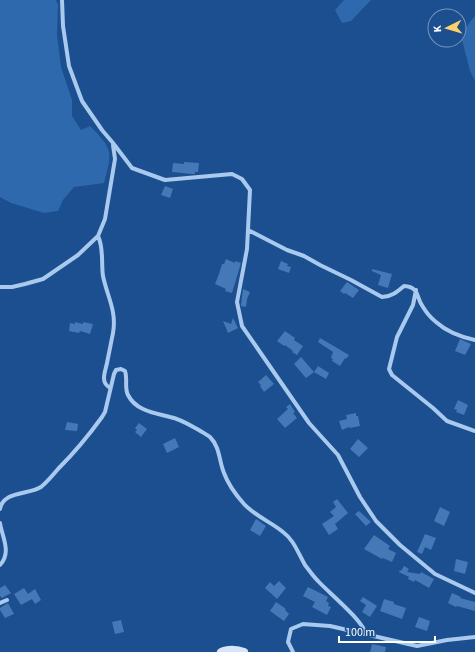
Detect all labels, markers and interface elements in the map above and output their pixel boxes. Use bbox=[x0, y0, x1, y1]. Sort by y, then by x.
north arrow bbox=[427, 8, 467, 48]
text: K bbox=[430, 25, 445, 33]
scale bar bbox=[339, 618, 435, 644]
text: 100 m bbox=[345, 624, 375, 641]

